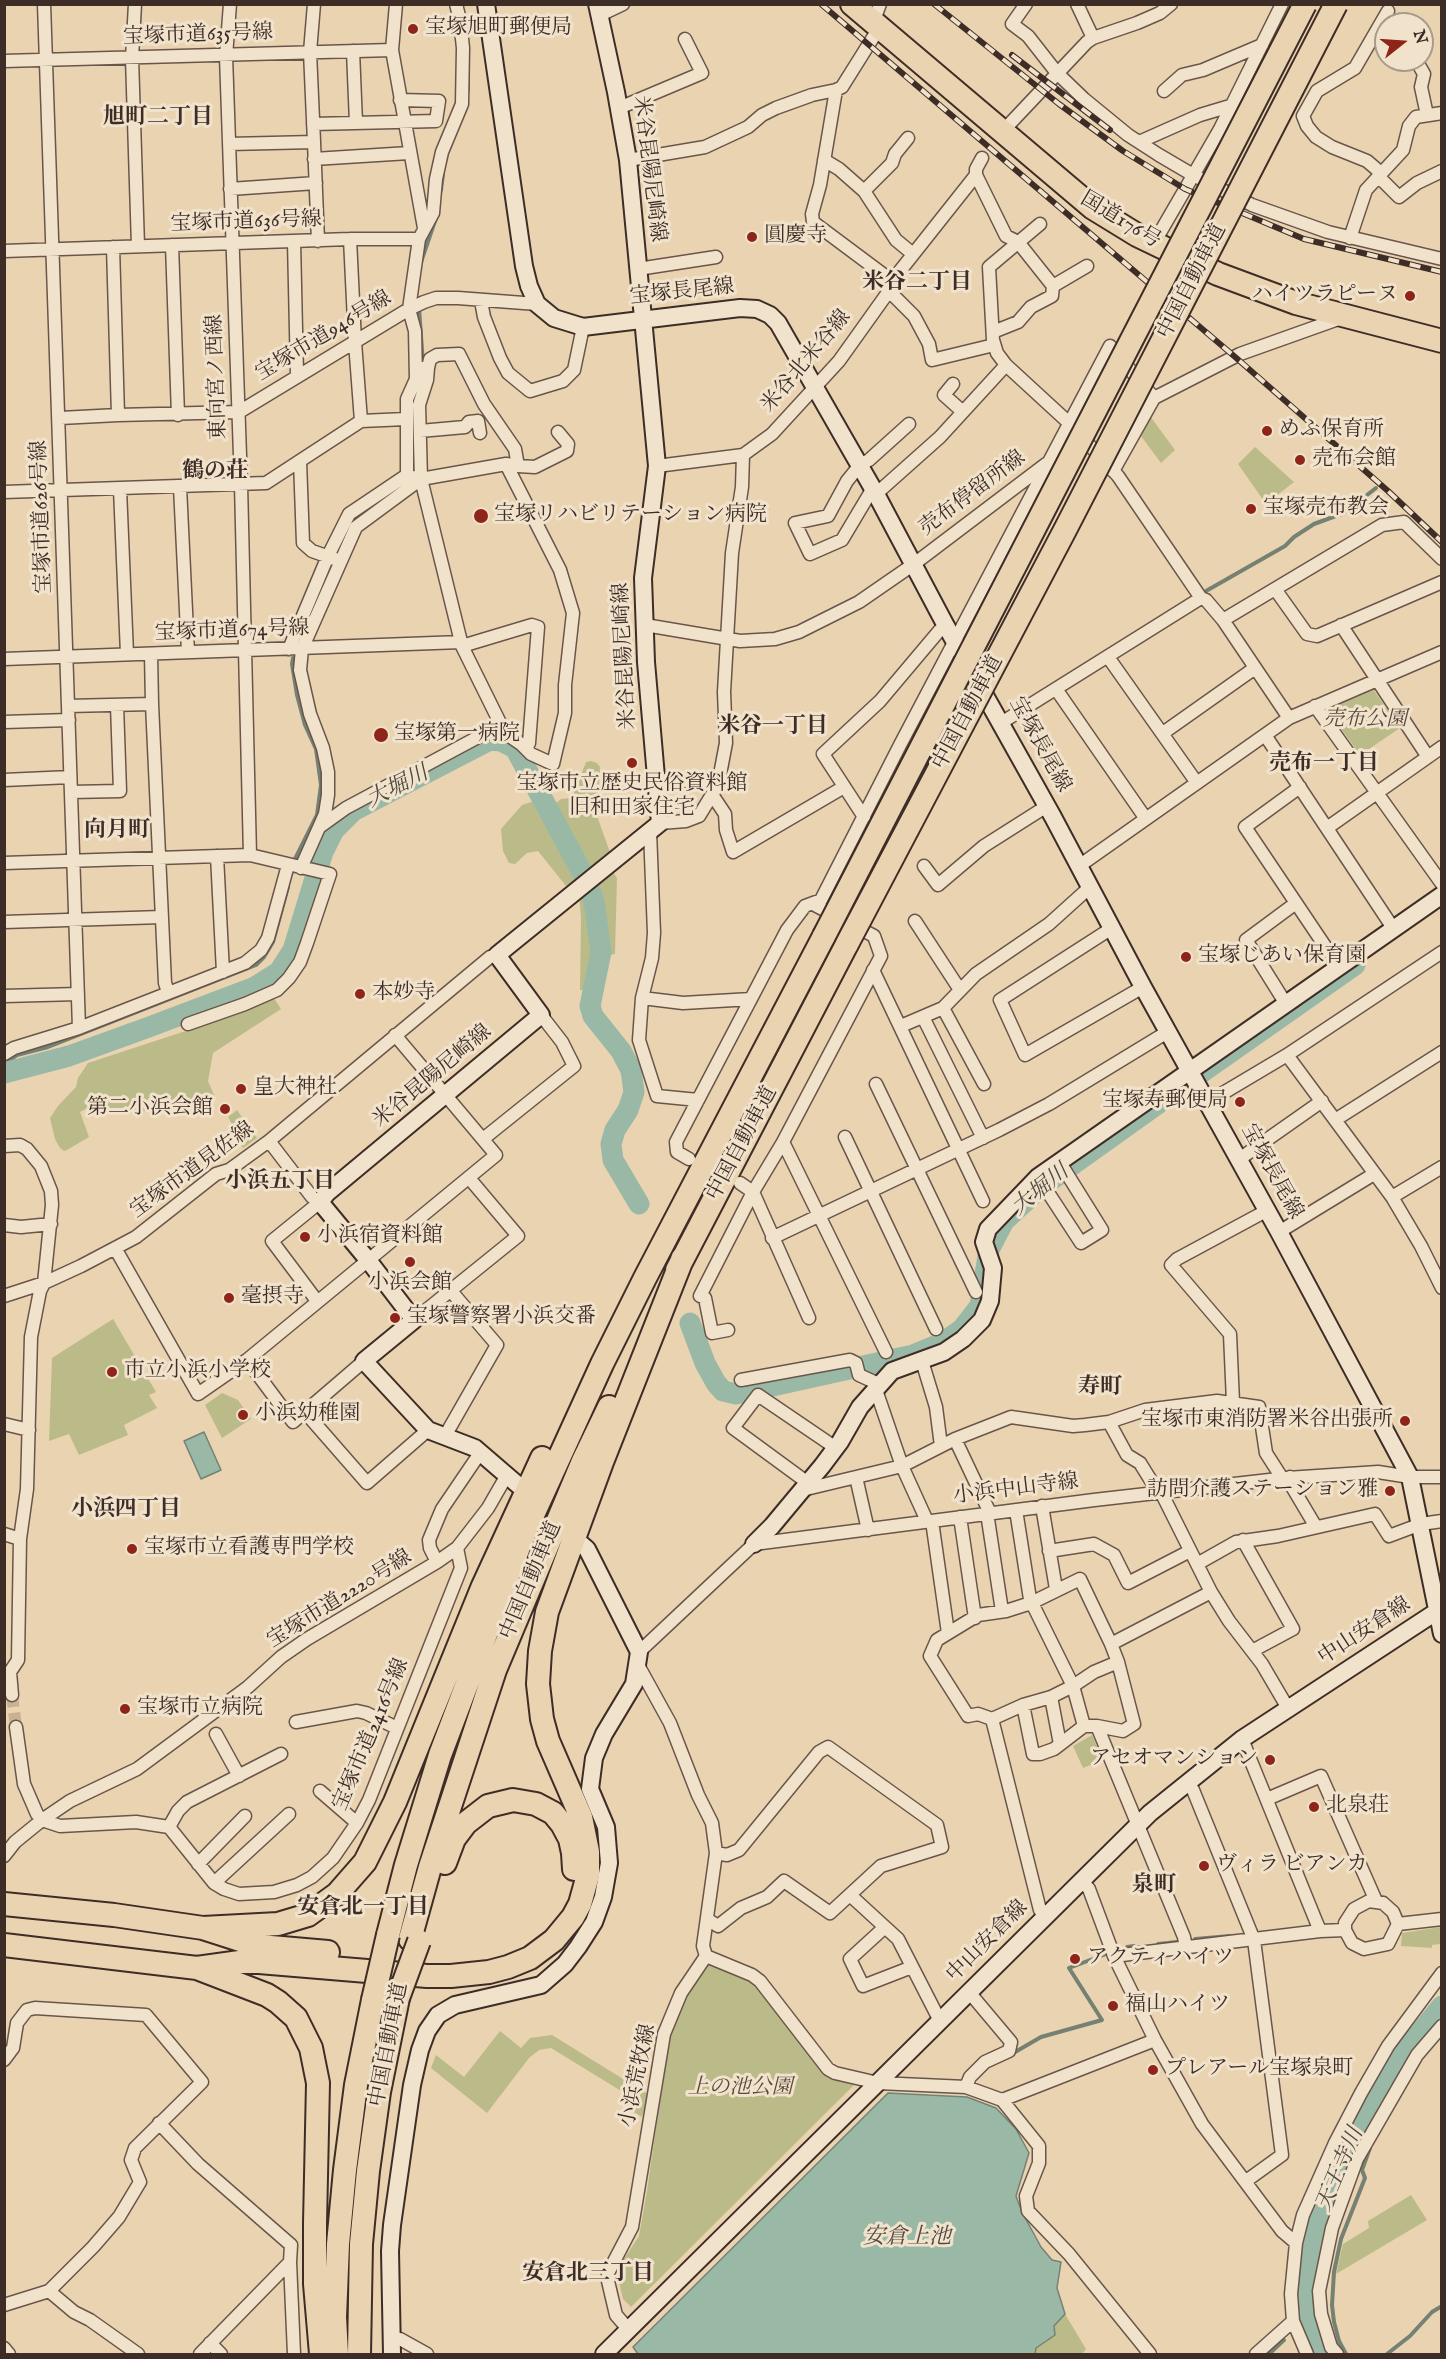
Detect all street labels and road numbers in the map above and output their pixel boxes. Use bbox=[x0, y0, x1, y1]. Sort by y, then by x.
street label: 宝塚市道635号線 bbox=[122, 21, 274, 51]
street label: 米谷昆陽尼崎線 bbox=[627, 95, 669, 243]
street label: 国道176号 bbox=[1075, 187, 1165, 255]
street label: 宝塚市道636号線 bbox=[170, 208, 322, 238]
street label: 中国自動車道 bbox=[1153, 220, 1233, 344]
street label: 宝塚長尾線 bbox=[628, 275, 736, 311]
street label: 宝塚市道946号線 bbox=[251, 286, 397, 388]
street label: 米谷北米谷線 bbox=[757, 306, 857, 418]
street label: 東向宮ノ西線 bbox=[203, 314, 233, 440]
street label: 宝塚市道626号線 bbox=[28, 440, 58, 594]
street label: 売布停留所線 bbox=[915, 446, 1031, 542]
street label: 米谷昆陽尼崎線 bbox=[610, 582, 642, 730]
street label: 宝塚市道674号線 bbox=[154, 617, 310, 647]
street label: 中国自動車道 bbox=[928, 651, 1010, 775]
street label: 宝塚長尾線 bbox=[1003, 693, 1075, 797]
street label: 米谷昆陽尼崎線 bbox=[369, 1020, 497, 1134]
street label: 中国自動車道 bbox=[702, 1082, 784, 1206]
street label: 宝塚市道見佐線 bbox=[126, 1118, 260, 1224]
street label: 宝塚長尾線 bbox=[1235, 1120, 1307, 1224]
street label: 小浜中山寺線 bbox=[952, 1470, 1080, 1510]
street label: 中国自動車道 bbox=[496, 1518, 568, 1644]
street label: 宝塚市道2220号線 bbox=[263, 1545, 417, 1655]
street label: 中山安倉線 bbox=[1314, 1593, 1416, 1671]
street label: 宝塚市道2416号線 bbox=[329, 1655, 415, 1815]
street label: 中山安倉線 bbox=[942, 1896, 1034, 1988]
street label: 中国自動車道 bbox=[366, 1981, 414, 2109]
street label: 小浜荒牧線 bbox=[616, 2022, 662, 2130]

